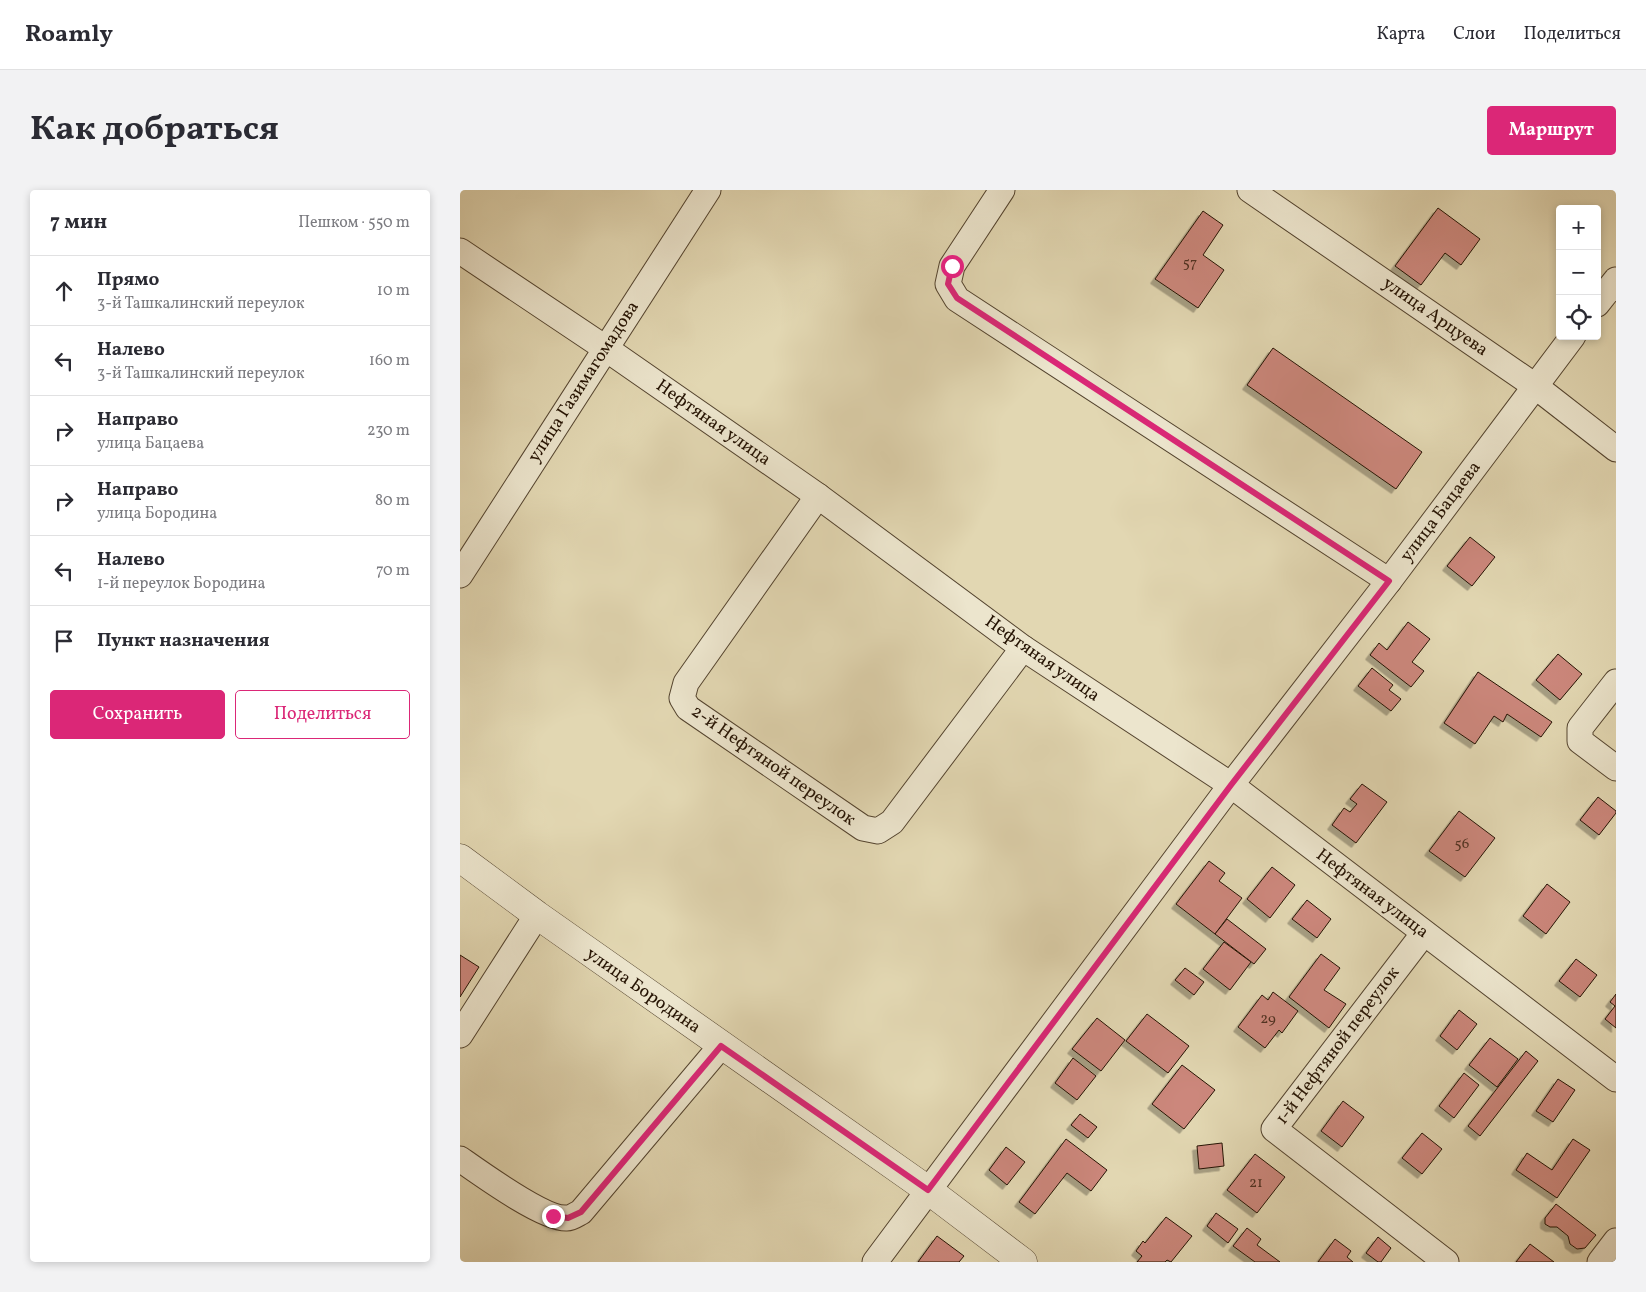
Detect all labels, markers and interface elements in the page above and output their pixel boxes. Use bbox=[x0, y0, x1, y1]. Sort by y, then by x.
text: Roamly bbox=[25, 18, 113, 52]
text: Карта bbox=[1377, 22, 1425, 47]
text: Слои bbox=[1453, 22, 1495, 47]
text: Поделиться bbox=[1523, 22, 1621, 47]
text: Как добраться bbox=[30, 106, 279, 154]
button: Маршрут bbox=[1487, 106, 1616, 155]
map controls bbox=[1556, 205, 1601, 340]
button: + bbox=[1556, 205, 1601, 250]
text: 7 мин bbox=[50, 208, 107, 237]
text: Пешком · 550 m bbox=[298, 212, 410, 234]
button: − bbox=[1556, 250, 1601, 295]
house number: 57 bbox=[1183, 253, 1197, 274]
route start bbox=[941, 255, 964, 278]
text: Прямо bbox=[97, 267, 159, 293]
street label: улица Арцуева bbox=[1377, 271, 1493, 363]
icon: ahead bbox=[50, 277, 78, 305]
text: 10 m bbox=[377, 280, 410, 302]
text: 3-й Ташкалинский переулок bbox=[97, 293, 305, 315]
button: locate bbox=[1556, 295, 1601, 340]
street label: улица Газимагомадова bbox=[522, 296, 646, 468]
text: Налево bbox=[97, 337, 165, 363]
icon: left bbox=[50, 347, 78, 375]
text: 160 m bbox=[369, 350, 410, 372]
text: 3-й Ташкалинский переулок bbox=[97, 363, 305, 385]
street label: Нефтяная улица bbox=[650, 374, 776, 472]
text: Направо bbox=[97, 407, 179, 433]
icon: right bbox=[50, 417, 78, 445]
text: 230 m bbox=[367, 420, 410, 442]
text: улица Бацаева bbox=[97, 433, 204, 455]
street label: улица Бацаева bbox=[1395, 456, 1487, 568]
text: Направо bbox=[97, 477, 179, 503]
icon: right bbox=[50, 487, 78, 515]
text: 80 m bbox=[375, 490, 410, 512]
text: улица Бородина bbox=[97, 503, 217, 525]
text: Налево bbox=[97, 547, 165, 573]
icon: left bbox=[50, 557, 78, 585]
text: 70 m bbox=[376, 560, 410, 582]
text: 1-й переулок Бородина bbox=[97, 573, 266, 595]
street label: Нефтяная улица bbox=[979, 610, 1105, 708]
icon: arrive bbox=[50, 627, 78, 655]
text: Пункт назначения bbox=[97, 628, 270, 654]
button: Сохранить bbox=[50, 690, 225, 739]
button: Поделиться bbox=[235, 690, 410, 739]
street label: 2-й Нефтяной переулок bbox=[686, 700, 861, 833]
house number: 56 bbox=[1455, 834, 1469, 855]
street label: Нефтяная улица bbox=[1310, 843, 1434, 945]
street label: улица Бородина bbox=[580, 942, 706, 1040]
street label: 1-й Нефтяной переулок bbox=[1270, 961, 1406, 1130]
house number: 29 bbox=[1260, 1009, 1276, 1030]
house number: 21 bbox=[1249, 1173, 1263, 1194]
route end bbox=[542, 1205, 565, 1228]

